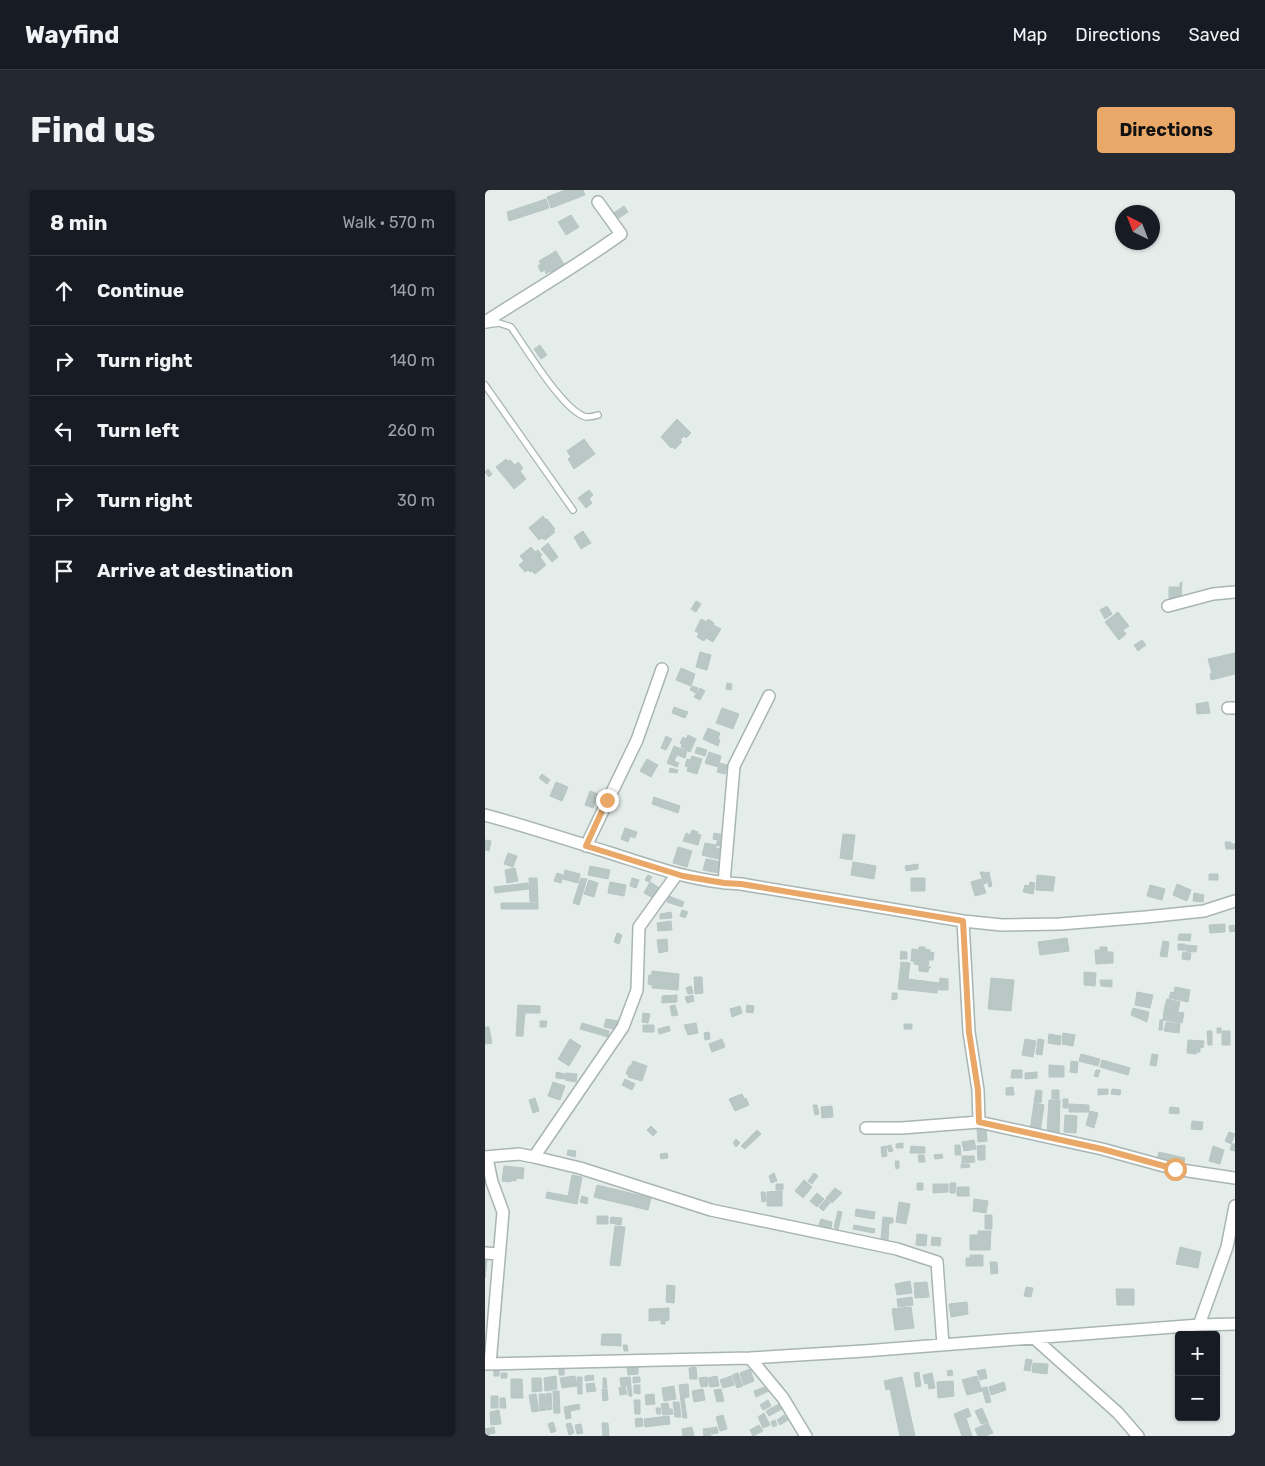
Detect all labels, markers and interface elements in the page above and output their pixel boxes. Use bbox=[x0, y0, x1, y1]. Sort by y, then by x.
text: Wayfind bbox=[25, 21, 119, 49]
text: Map bbox=[1012, 24, 1047, 46]
text: Directions bbox=[1075, 24, 1161, 46]
text: Saved bbox=[1189, 24, 1240, 46]
button: Directions bbox=[1097, 107, 1235, 153]
text: Find us bbox=[30, 109, 155, 151]
north arrow bbox=[1115, 205, 1160, 250]
text: 8 min bbox=[50, 210, 107, 235]
text: Walk · 570 m bbox=[343, 213, 435, 232]
icon: ahead bbox=[50, 277, 78, 305]
text: Continue bbox=[97, 279, 184, 302]
text: 140 m bbox=[390, 281, 435, 300]
icon: right bbox=[50, 347, 78, 375]
text: Turn right bbox=[97, 349, 192, 372]
text: 140 m bbox=[390, 351, 435, 370]
icon: left bbox=[50, 417, 78, 445]
text: Turn left bbox=[97, 419, 179, 442]
text: 260 m bbox=[388, 421, 435, 440]
icon: right bbox=[50, 487, 78, 515]
text: Turn right bbox=[97, 489, 192, 512]
text: 30 m bbox=[397, 491, 435, 510]
icon: arrive bbox=[50, 557, 78, 585]
text: Arrive at destination bbox=[97, 559, 293, 582]
route end bbox=[596, 789, 619, 812]
route start bbox=[1164, 1158, 1187, 1181]
map controls bbox=[1175, 1331, 1220, 1421]
button: + bbox=[1175, 1331, 1220, 1376]
button: − bbox=[1175, 1376, 1220, 1421]

